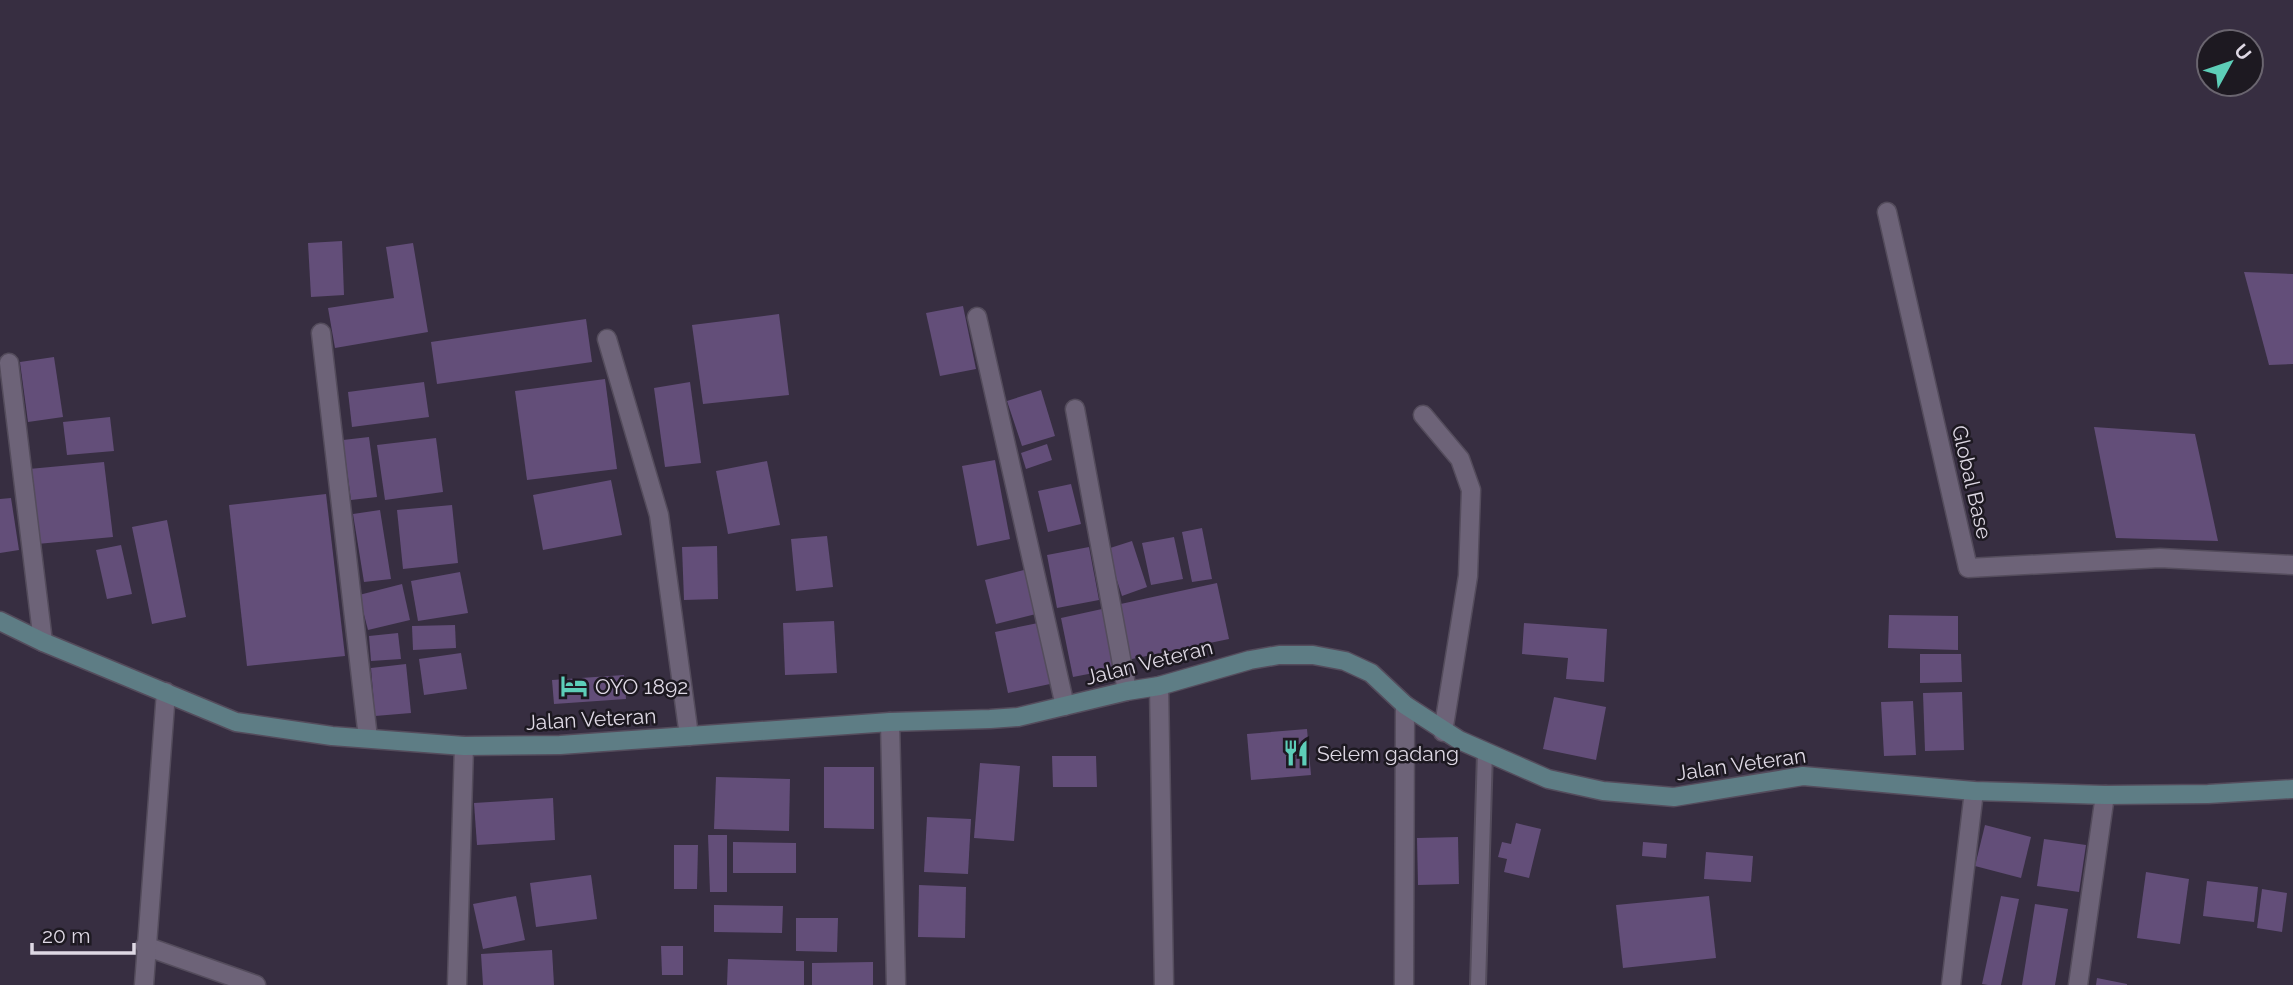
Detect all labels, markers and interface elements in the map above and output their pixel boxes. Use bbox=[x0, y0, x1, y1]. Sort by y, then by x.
north arrow bbox=[2195, 28, 2265, 98]
text: U bbox=[2230, 40, 2256, 65]
street label: Global Base bbox=[1947, 423, 1997, 541]
street label: Jalan Veteran bbox=[1083, 634, 1215, 690]
hotel icon: OYO 1892 bbox=[559, 671, 589, 701]
place label: OYO 1892 bbox=[595, 674, 688, 699]
street label: Jalan Veteran bbox=[525, 703, 657, 735]
restaurant icon: Selem gadang bbox=[1281, 738, 1311, 768]
place label: Selem gadang bbox=[1317, 741, 1459, 766]
street label: Jalan Veteran bbox=[1675, 743, 1807, 785]
scale bar bbox=[32, 912, 133, 956]
text: 20 m bbox=[42, 923, 90, 948]

